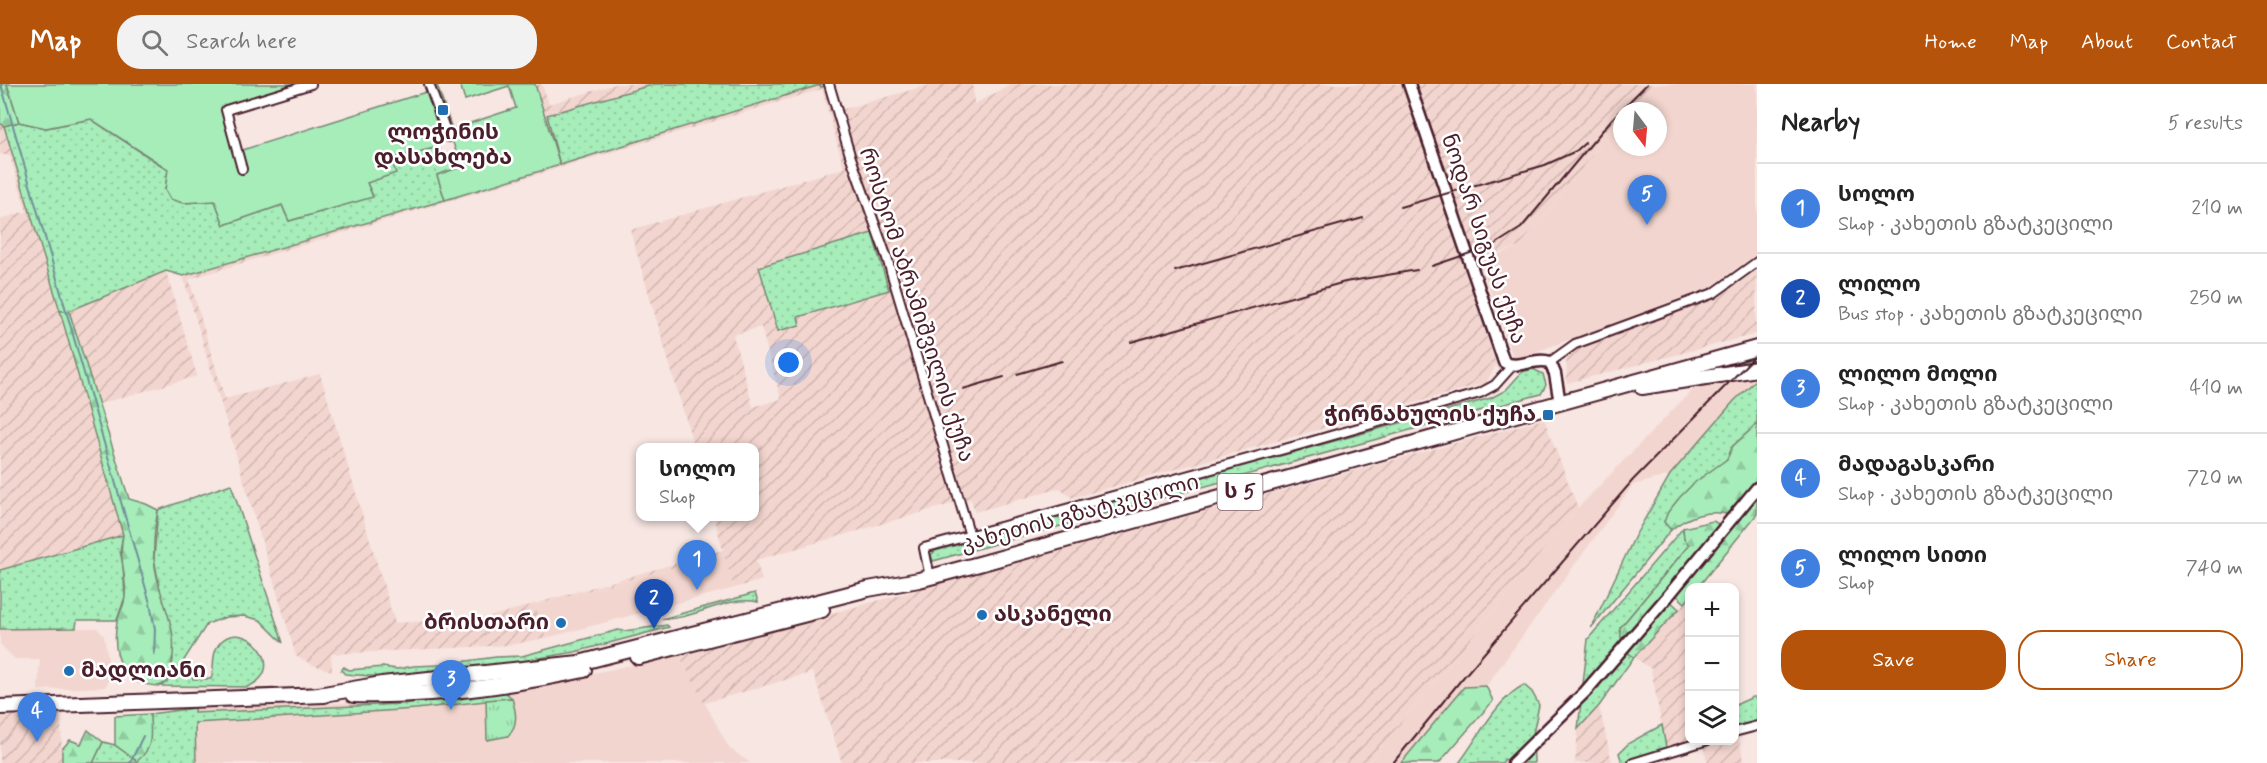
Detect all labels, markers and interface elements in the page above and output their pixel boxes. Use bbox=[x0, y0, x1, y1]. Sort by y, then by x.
search box bbox=[117, 15, 537, 69]
text: Map bbox=[30, 24, 81, 61]
icon: search bbox=[138, 26, 171, 59]
text: Search here bbox=[186, 28, 297, 56]
text: Home bbox=[1925, 28, 1977, 56]
text: Map bbox=[2010, 28, 2048, 56]
text: About bbox=[2081, 28, 2133, 56]
text: Contact bbox=[2166, 28, 2237, 56]
north arrow bbox=[1613, 102, 1667, 156]
marker: ლოჭინის დასახლება bbox=[436, 103, 450, 117]
text: Nearby bbox=[1781, 106, 1860, 140]
text: 5 results bbox=[2168, 110, 2243, 137]
place label: ლოჭინის დასახლება bbox=[374, 119, 512, 172]
street label: ნოდარ სიგუას ქუჩა bbox=[1434, 130, 1532, 348]
street label: როსტომ აბრამიშვილის ქუჩა bbox=[852, 144, 980, 466]
pin: 5 bbox=[1628, 176, 1666, 225]
text: სოლო bbox=[1838, 181, 1915, 209]
text: 1 bbox=[1796, 195, 1805, 222]
text: 210 m bbox=[2191, 195, 2243, 222]
text: Shop · კახეთის გზატკეცილი bbox=[1838, 211, 2113, 238]
text: ლილო bbox=[1838, 271, 1921, 299]
text: 2 bbox=[1796, 285, 1805, 312]
text: 250 m bbox=[2189, 285, 2243, 312]
text: Bus stop · კახეთის გზატკეცილი bbox=[1838, 301, 2143, 328]
your location bbox=[774, 348, 803, 377]
text: ლილო მოლი bbox=[1838, 361, 1998, 389]
text: 3 bbox=[1796, 375, 1805, 402]
text: 410 m bbox=[2189, 375, 2243, 402]
text: Shop · კახეთის გზატკეცილი bbox=[1838, 391, 2113, 418]
place label: ჭირნახულის ქუჩა bbox=[1324, 401, 1536, 429]
marker: ჭირნახულის ქუჩა bbox=[1541, 408, 1555, 422]
popup bbox=[636, 443, 759, 521]
text: მადაგასკარი bbox=[1838, 451, 1995, 479]
text: სოლო bbox=[659, 456, 736, 484]
text: 4 bbox=[1795, 465, 1806, 492]
text: 720 m bbox=[2187, 465, 2243, 492]
street label: კახეთის გზატკეცილი bbox=[958, 469, 1202, 559]
road number: ს 5 bbox=[1218, 474, 1262, 510]
text: Shop · კახეთის გზატკეცილი bbox=[1838, 481, 2113, 508]
text: Shop bbox=[659, 484, 696, 511]
pin: 1 bbox=[678, 540, 716, 590]
text: ლილო სითი bbox=[1838, 542, 1987, 570]
text: 5 bbox=[1795, 555, 1807, 582]
text: 740 m bbox=[2185, 555, 2243, 582]
text: Shop bbox=[1838, 570, 1875, 597]
pin: 2 bbox=[634, 580, 674, 629]
map controls bbox=[1685, 583, 1739, 745]
button: + bbox=[1685, 583, 1739, 637]
place label: ასკანელი bbox=[994, 601, 1112, 629]
marker: ასკანელი bbox=[975, 608, 989, 622]
place label: ბრისთარი bbox=[424, 609, 549, 637]
marker: ბრისთარი bbox=[554, 616, 568, 630]
button: Save bbox=[1781, 630, 2006, 690]
button: Share bbox=[2018, 630, 2243, 690]
button: − bbox=[1685, 637, 1739, 691]
place label: მადლიანი bbox=[81, 657, 206, 685]
pin: 3 bbox=[432, 660, 470, 710]
marker: მადლიანი bbox=[62, 664, 76, 678]
button: layers bbox=[1685, 691, 1739, 745]
pin: 4 bbox=[18, 692, 57, 742]

